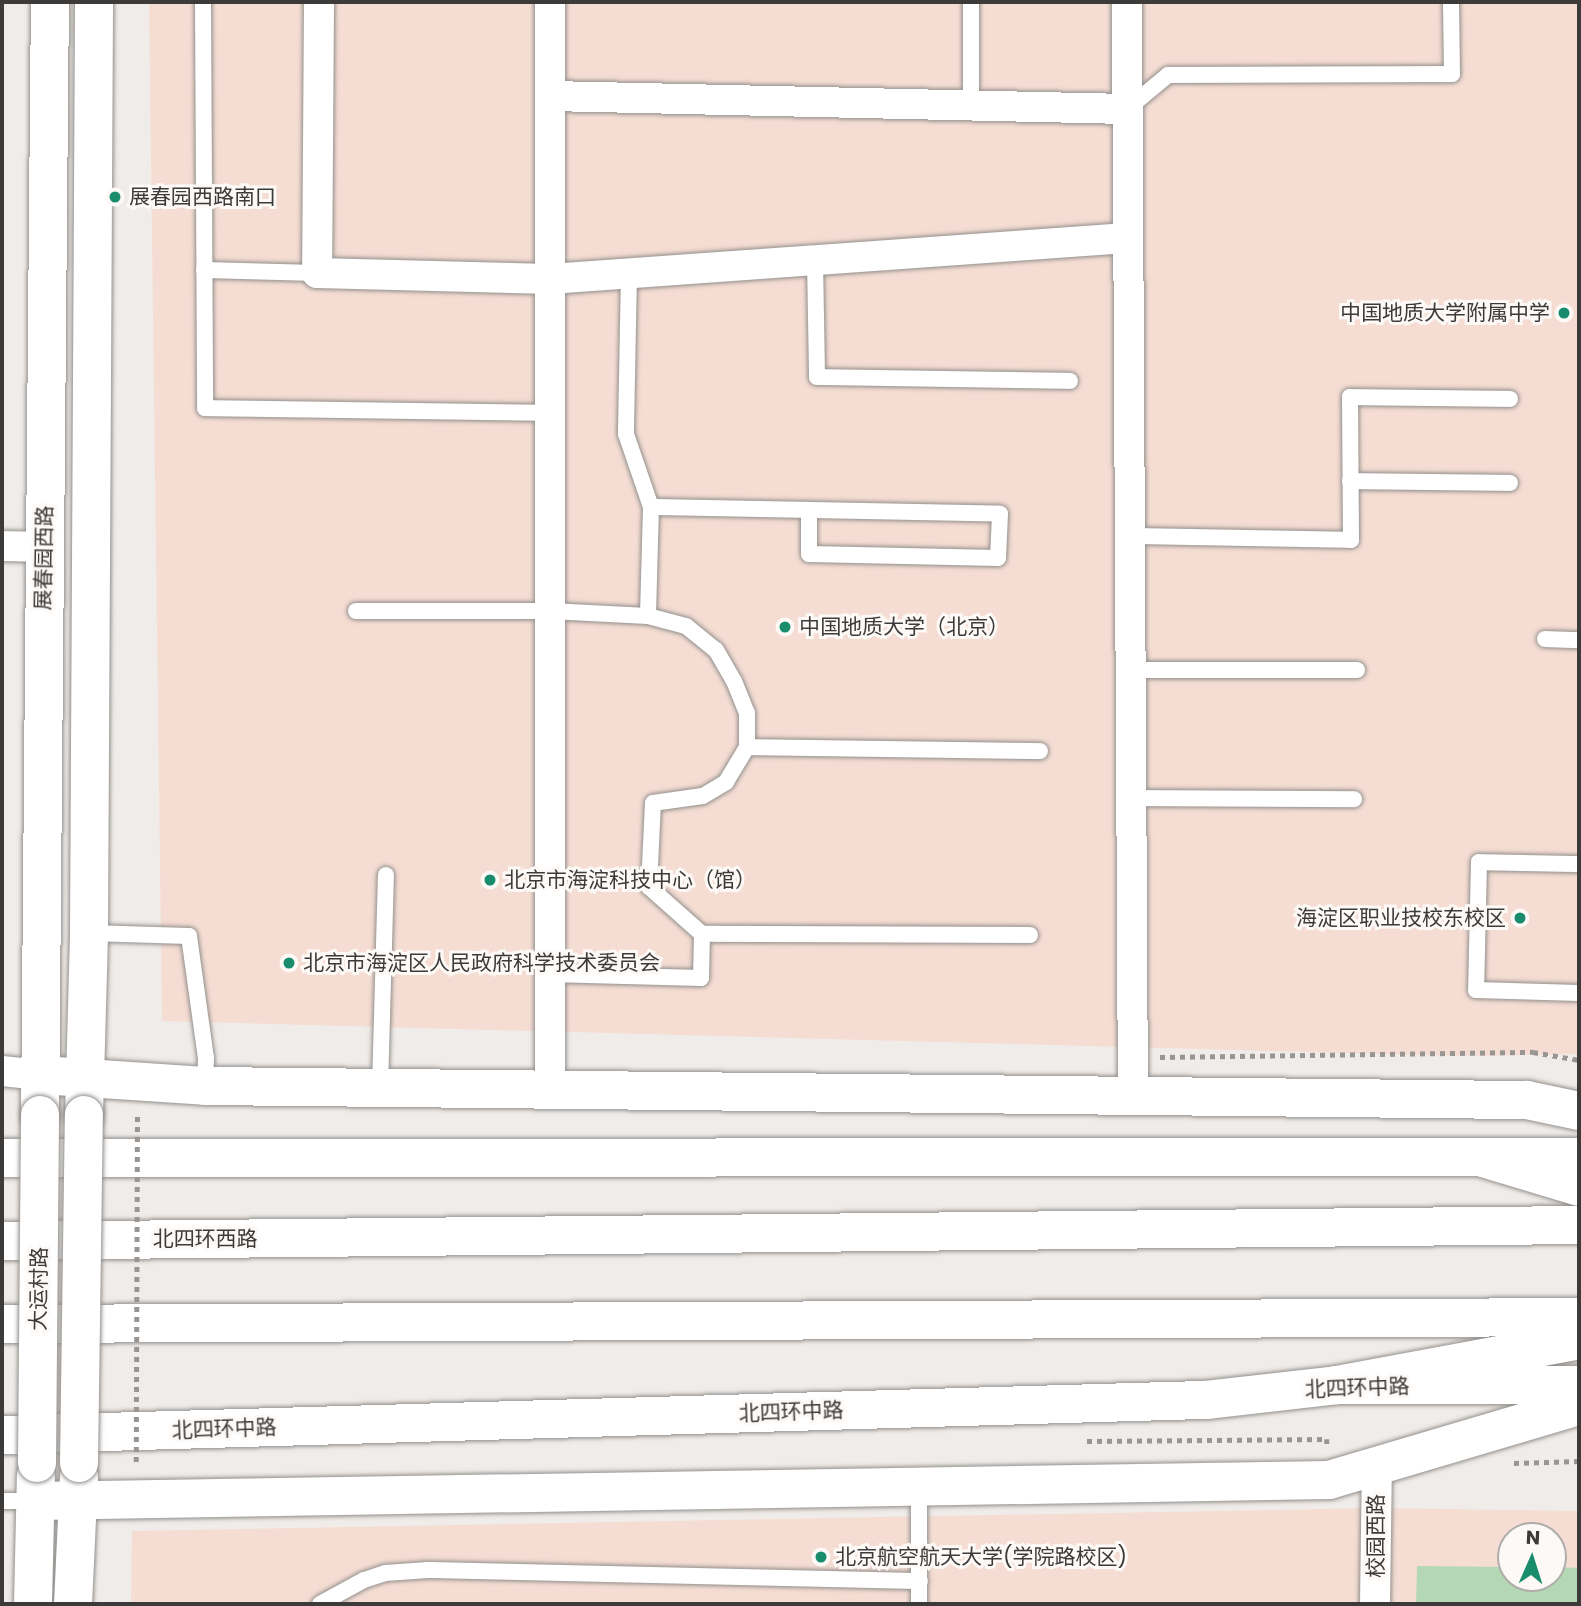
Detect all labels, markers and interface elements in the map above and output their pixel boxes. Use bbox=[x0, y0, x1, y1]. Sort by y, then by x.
place label: 展春园西路南口 bbox=[129, 184, 276, 210]
marker: 展春园西路南口 bbox=[107, 189, 123, 205]
place label: 中国地质大学附属中学 bbox=[1340, 300, 1550, 326]
marker: 中国地质大学附属中学 bbox=[1556, 305, 1572, 321]
street label: 展春园西路 bbox=[30, 505, 58, 611]
place label: 中国地质大学（北京） bbox=[799, 614, 1009, 640]
marker: 中国地质大学（北京） bbox=[777, 619, 793, 635]
place label: 北京市海淀科技中心（馆） bbox=[504, 867, 756, 893]
marker: 北京市海淀科技中心（馆） bbox=[482, 872, 498, 888]
place label: 海淀区职业技校东校区 bbox=[1296, 905, 1506, 931]
marker: 海淀区职业技校东校区 bbox=[1512, 910, 1528, 926]
place label: 北京市海淀区人民政府科学技术委员会 bbox=[303, 950, 660, 976]
marker: 北京市海淀区人民政府科学技术委员会 bbox=[281, 955, 297, 971]
street label: 北四环西路 bbox=[153, 1226, 257, 1252]
street label: 大运村路 bbox=[26, 1247, 52, 1331]
street label: 北四环中路 bbox=[1304, 1374, 1410, 1402]
street label: 北四环中路 bbox=[738, 1398, 844, 1426]
street label: 北四环中路 bbox=[171, 1415, 277, 1443]
street label: 校园西路 bbox=[1363, 1494, 1389, 1578]
north arrow bbox=[1497, 1522, 1567, 1592]
text: N bbox=[1525, 1524, 1541, 1551]
place label: 北京航空航天大学(学院路校区) bbox=[835, 1544, 1127, 1570]
marker: 北京航空航天大学(学院路校区) bbox=[813, 1549, 829, 1565]

